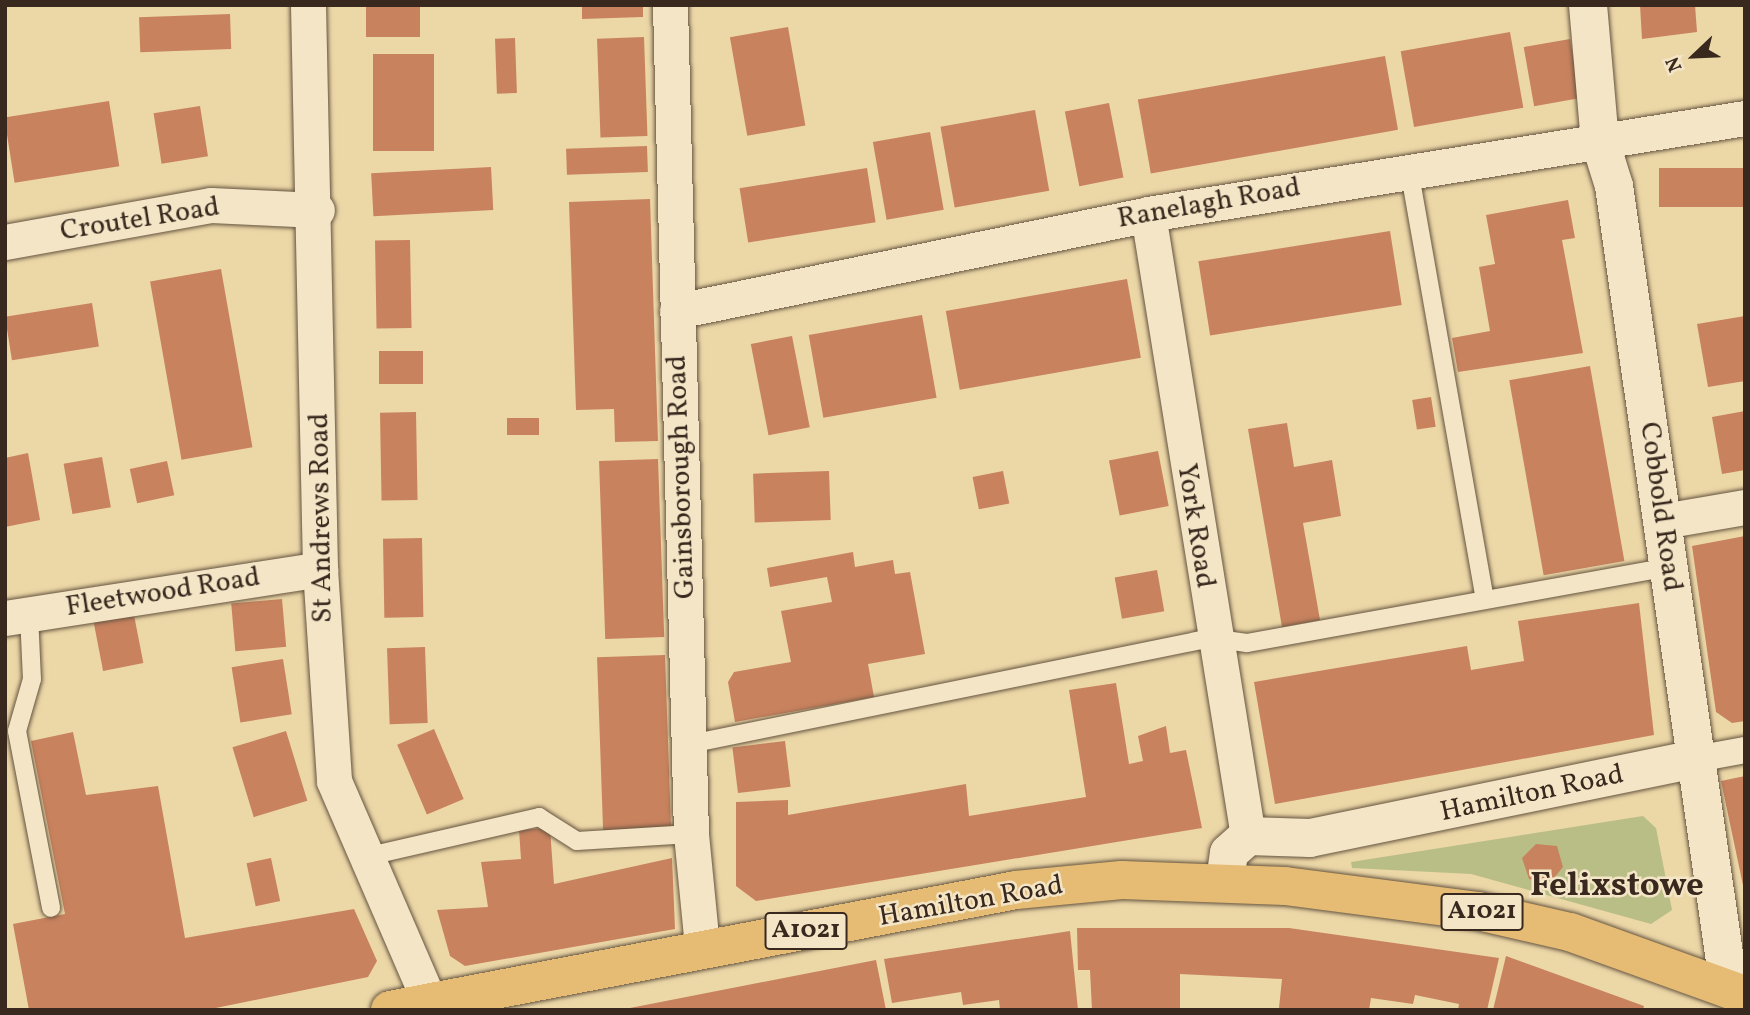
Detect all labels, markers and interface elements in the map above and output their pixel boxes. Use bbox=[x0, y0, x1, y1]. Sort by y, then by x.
north arrow bbox=[1659, 21, 1729, 91]
text: N bbox=[1660, 53, 1689, 76]
street label: Ranelagh Road bbox=[1115, 171, 1303, 237]
street label: Croutel Road bbox=[58, 191, 222, 249]
street label: Gainsborough Road bbox=[661, 354, 703, 600]
street label: St Andrews Road bbox=[303, 413, 341, 623]
street label: Cobbold Road bbox=[1631, 420, 1689, 594]
street label: York Road bbox=[1169, 461, 1221, 591]
street label: Fleetwood Road bbox=[63, 561, 263, 625]
street label: Hamilton Road bbox=[1437, 758, 1627, 830]
district label: Felixstowe bbox=[1530, 865, 1704, 907]
street label: Hamilton Road bbox=[876, 869, 1066, 935]
road number: A1021 bbox=[1440, 890, 1524, 934]
road number: A1021 bbox=[764, 908, 848, 954]

